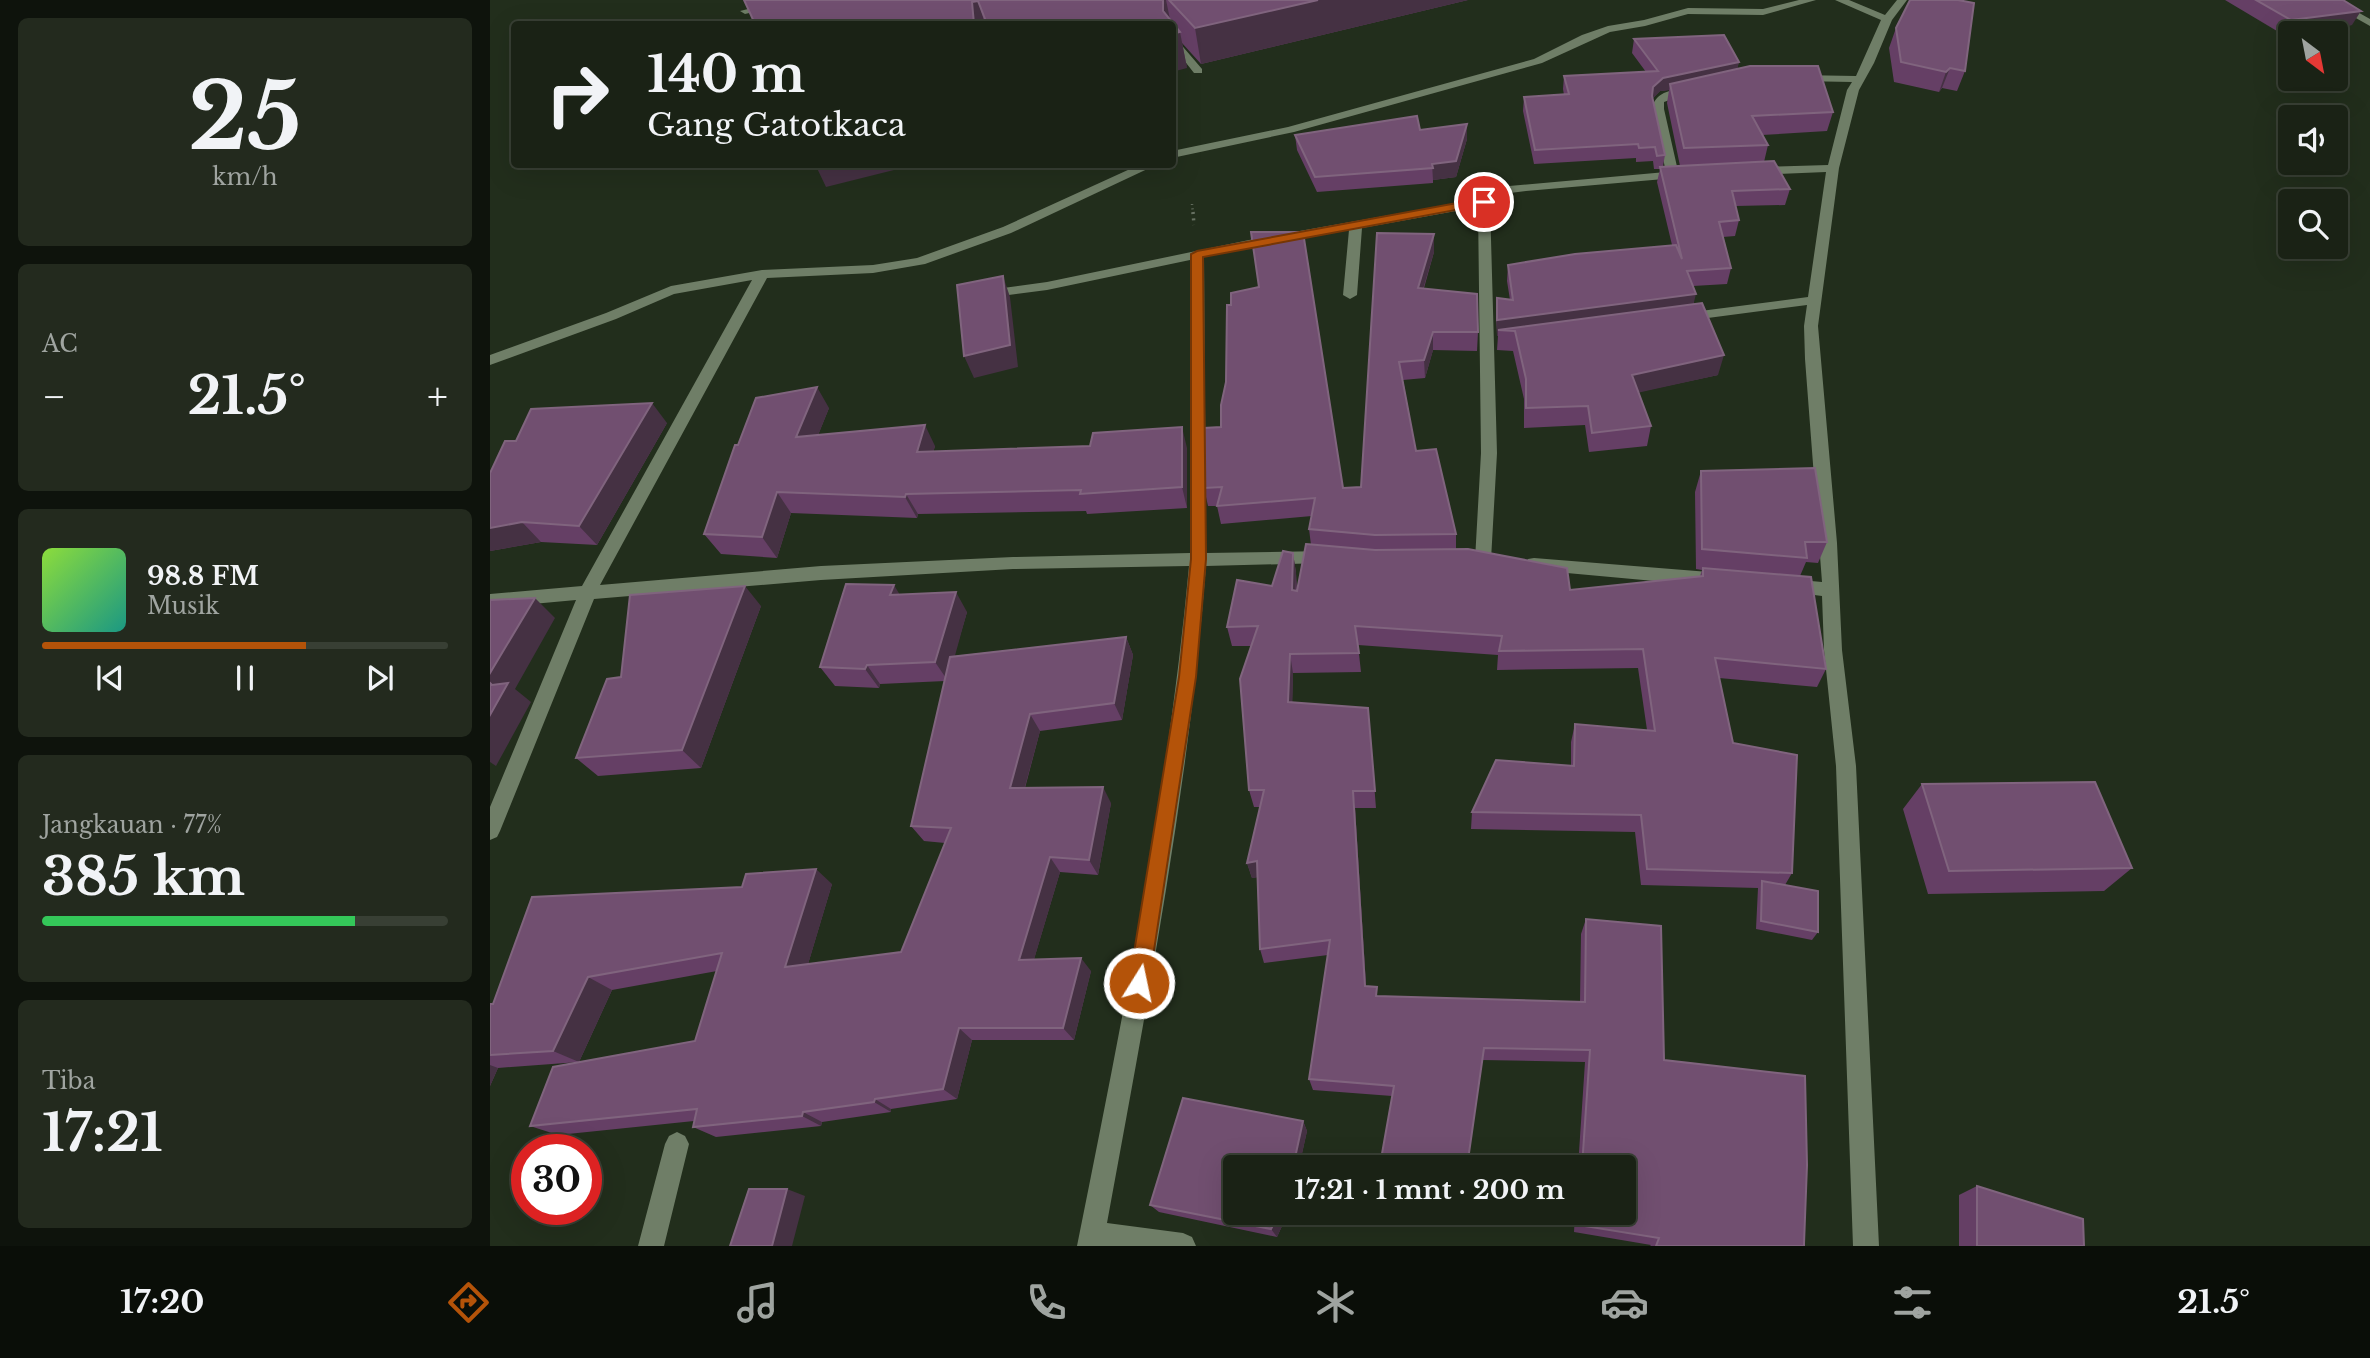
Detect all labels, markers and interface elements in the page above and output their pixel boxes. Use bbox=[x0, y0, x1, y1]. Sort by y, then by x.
north arrow bbox=[2278, 21, 2348, 91]
map controls bbox=[2278, 21, 2348, 259]
text: 140 m bbox=[647, 44, 805, 105]
icon: right bbox=[532, 49, 623, 140]
text: 25 bbox=[188, 61, 302, 174]
text: Gang Gatotkaca bbox=[647, 105, 906, 145]
button: sound bbox=[2278, 105, 2348, 175]
text: km/h bbox=[212, 163, 278, 191]
pin bbox=[1454, 172, 1514, 232]
icon: arrive bbox=[1465, 183, 1503, 221]
button: search bbox=[2278, 189, 2348, 259]
text: AC bbox=[42, 330, 78, 358]
text: 21.5° bbox=[187, 364, 306, 428]
text: − bbox=[42, 373, 66, 420]
text: + bbox=[427, 373, 448, 420]
text: 98.8 FM bbox=[147, 560, 259, 592]
text: Musik bbox=[147, 592, 219, 620]
icon: previous bbox=[91, 659, 129, 697]
icon: pause bbox=[226, 659, 264, 697]
icon: next bbox=[361, 659, 399, 697]
text: Jangkauan · 77% bbox=[42, 811, 222, 839]
text: 385 km bbox=[42, 845, 245, 909]
position arrow bbox=[1102, 946, 1176, 1020]
text: Tiba bbox=[42, 1067, 95, 1095]
text: 17:21 bbox=[42, 1101, 163, 1165]
speed limit sign: 30 bbox=[511, 1134, 602, 1225]
text: 17:21 · 1 mnt · 200 m bbox=[1294, 1174, 1565, 1206]
icon: directions bbox=[444, 1278, 493, 1327]
icon: music bbox=[733, 1278, 782, 1327]
icon: phone bbox=[1022, 1278, 1071, 1327]
icon: climate bbox=[1311, 1278, 1360, 1327]
icon: car bbox=[1600, 1278, 1649, 1327]
icon: filters bbox=[1888, 1278, 1937, 1327]
text: 17:20 bbox=[120, 1282, 204, 1322]
text: 21.5° bbox=[2177, 1282, 2250, 1322]

